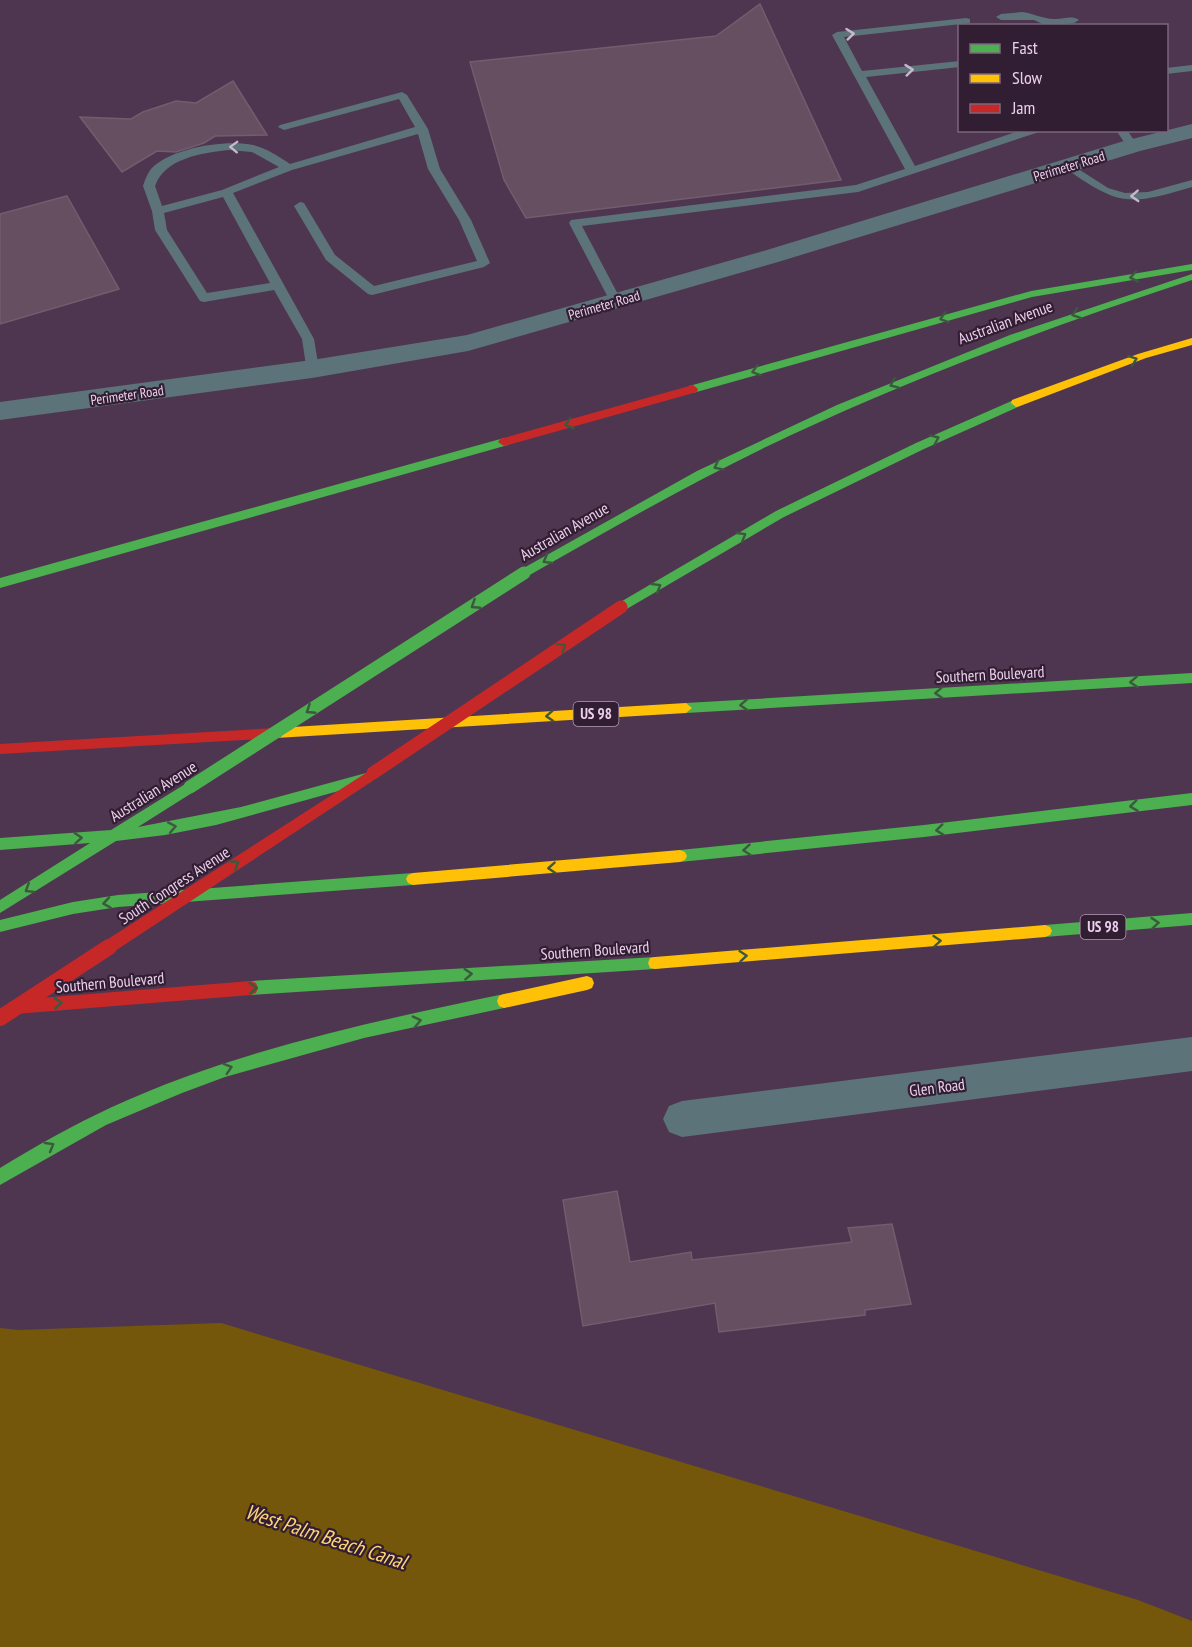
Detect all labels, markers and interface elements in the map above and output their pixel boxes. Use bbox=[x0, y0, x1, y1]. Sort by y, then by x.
legend bbox=[958, 24, 1168, 132]
one-way arrow bbox=[846, 28, 855, 41]
text: Fast bbox=[1012, 36, 1038, 59]
one-way arrow bbox=[905, 64, 914, 76]
text: Slow bbox=[1012, 66, 1043, 89]
text: Jam bbox=[1011, 96, 1035, 119]
one-way arrow bbox=[230, 140, 239, 153]
street label: Perimeter Road bbox=[1031, 147, 1107, 185]
one-way arrow bbox=[1131, 189, 1140, 202]
one-way arrow bbox=[1130, 270, 1139, 282]
street label: Perimeter Road bbox=[566, 286, 642, 324]
street label: Australian Avenue bbox=[955, 296, 1055, 348]
one-way arrow bbox=[1071, 306, 1082, 319]
one-way arrow bbox=[939, 311, 949, 324]
one-way arrow bbox=[1127, 355, 1138, 367]
one-way arrow bbox=[751, 364, 762, 376]
one-way arrow bbox=[890, 377, 901, 389]
street label: Perimeter Road bbox=[89, 381, 165, 409]
one-way arrow bbox=[564, 416, 574, 429]
one-way arrow bbox=[929, 434, 940, 446]
one-way arrow bbox=[713, 459, 724, 470]
street label: Australian Avenue bbox=[516, 498, 612, 564]
one-way arrow bbox=[736, 532, 746, 543]
one-way arrow bbox=[543, 553, 553, 564]
one-way arrow bbox=[651, 582, 661, 594]
one-way arrow bbox=[471, 598, 482, 609]
one-way arrow bbox=[555, 643, 566, 654]
street label: Southern Boulevard bbox=[935, 661, 1045, 687]
one-way arrow bbox=[1129, 675, 1138, 688]
one-way arrow bbox=[934, 687, 943, 700]
one-way arrow bbox=[740, 698, 749, 711]
road number: US 98 bbox=[574, 702, 618, 726]
one-way arrow bbox=[306, 703, 317, 714]
one-way arrow bbox=[545, 710, 554, 723]
street label: Australian Avenue bbox=[106, 756, 200, 826]
one-way arrow bbox=[1129, 800, 1139, 812]
one-way arrow bbox=[167, 821, 177, 834]
one-way arrow bbox=[936, 823, 945, 836]
one-way arrow bbox=[73, 832, 82, 845]
street label: South Congress Avenue bbox=[115, 842, 233, 928]
one-way arrow bbox=[742, 843, 751, 856]
one-way arrow bbox=[229, 861, 240, 872]
one-way arrow bbox=[548, 861, 557, 874]
one-way arrow bbox=[25, 882, 36, 893]
one-way arrow bbox=[103, 896, 112, 908]
road number: US 98 bbox=[1080, 915, 1126, 939]
one-way arrow bbox=[1151, 917, 1160, 930]
one-way arrow bbox=[932, 934, 941, 947]
street label: Southern Boulevard bbox=[540, 936, 650, 964]
one-way arrow bbox=[738, 950, 747, 963]
street label: Southern Boulevard bbox=[55, 967, 165, 997]
one-way arrow bbox=[464, 968, 473, 981]
one-way arrow bbox=[248, 981, 257, 994]
one-way arrow bbox=[54, 997, 63, 1010]
one-way arrow bbox=[412, 1015, 422, 1028]
one-way arrow bbox=[222, 1063, 233, 1075]
street label: Glen Road bbox=[908, 1074, 966, 1100]
one-way arrow bbox=[44, 1142, 54, 1153]
water label: West Palm Beach Canal bbox=[242, 1498, 412, 1576]

